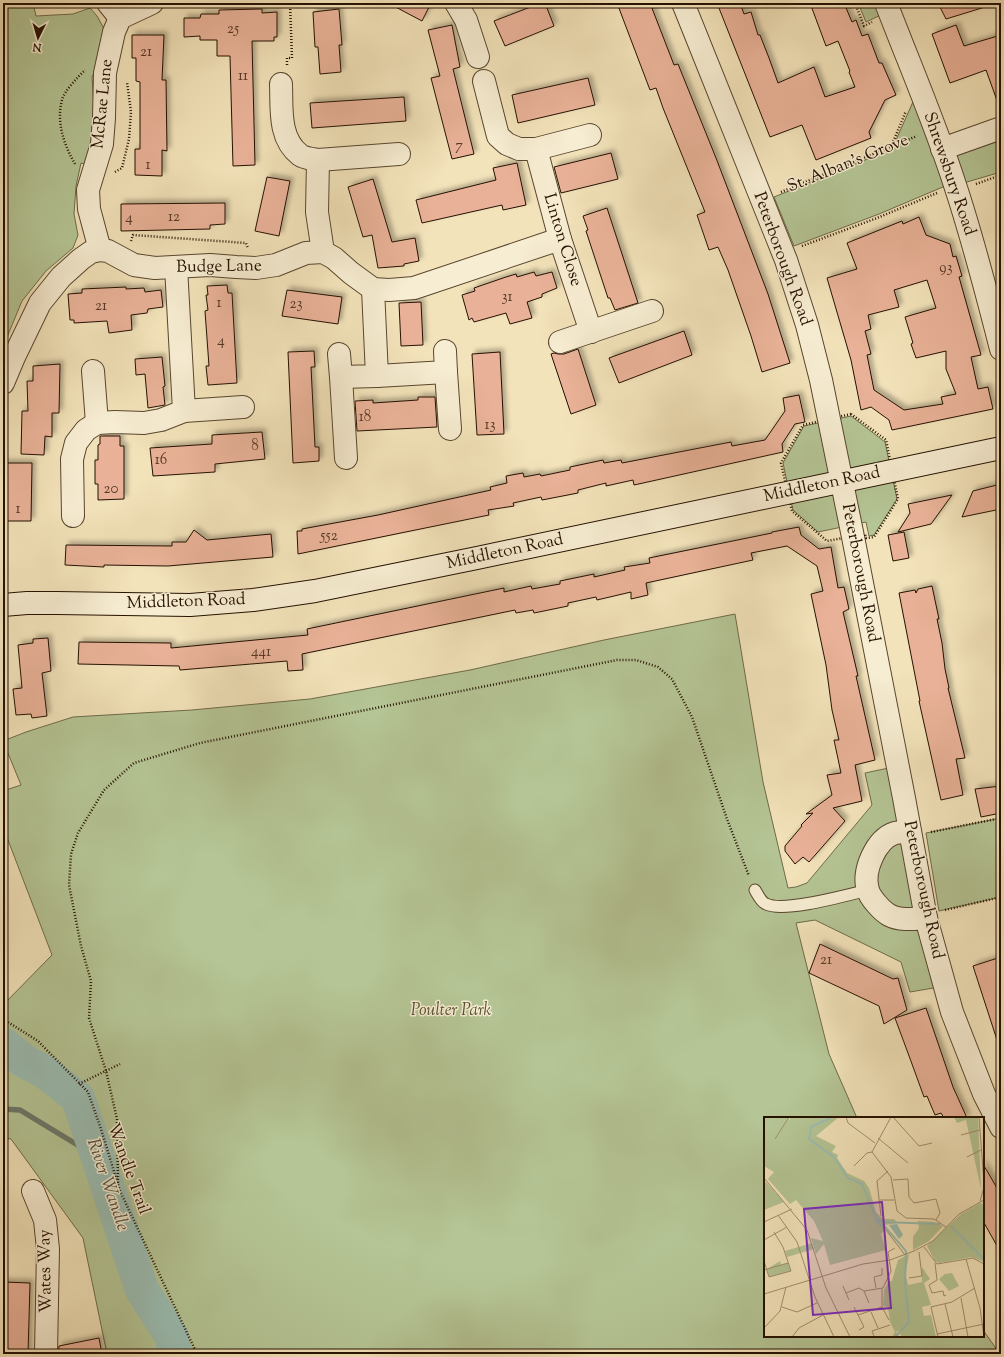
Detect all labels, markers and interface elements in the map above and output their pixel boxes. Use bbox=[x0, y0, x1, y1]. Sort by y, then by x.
north arrow bbox=[18, 18, 58, 58]
house number: 25 bbox=[227, 19, 239, 40]
text: N bbox=[32, 39, 43, 55]
house number: 21 bbox=[140, 42, 152, 63]
street label: McRae Lane bbox=[86, 58, 120, 150]
house number: 11 bbox=[238, 66, 248, 87]
street label: Shrewsbury Road bbox=[917, 109, 981, 239]
street label: St. Alban's Grove bbox=[784, 129, 912, 199]
house number: 7 bbox=[455, 136, 463, 157]
house number: 1 bbox=[145, 155, 151, 176]
street label: Peterborough Road bbox=[747, 189, 817, 330]
street label: Linton Close bbox=[536, 191, 588, 289]
house number: 12 bbox=[168, 207, 180, 228]
house number: 4 bbox=[125, 208, 133, 229]
street label: Budge Lane bbox=[176, 254, 262, 280]
house number: 93 bbox=[939, 258, 953, 279]
house number: 31 bbox=[501, 287, 513, 308]
house number: 1 bbox=[216, 293, 222, 314]
house number: 23 bbox=[289, 294, 303, 315]
house number: 21 bbox=[95, 296, 107, 317]
house number: 4 bbox=[217, 331, 225, 352]
house number: 18 bbox=[359, 407, 371, 428]
house number: 13 bbox=[484, 415, 496, 436]
house number: 8 bbox=[251, 436, 259, 457]
house number: 16 bbox=[155, 450, 167, 471]
street label: Middleton Road bbox=[761, 461, 883, 509]
house number: 20 bbox=[104, 479, 119, 500]
house number: 1 bbox=[15, 499, 21, 520]
street label: Peterborough Road bbox=[835, 502, 885, 645]
house number: 552 bbox=[319, 526, 338, 547]
street label: Middleton Road bbox=[444, 528, 566, 576]
street label: Middleton Road bbox=[126, 588, 246, 616]
house number: 441 bbox=[251, 642, 271, 663]
street label: Peterborough Road bbox=[897, 819, 949, 962]
house number: 21 bbox=[820, 950, 832, 971]
park label: Poulter Park bbox=[411, 999, 492, 1023]
inset map bbox=[764, 1117, 984, 1337]
street label: Wandle Trail bbox=[100, 1120, 156, 1218]
water label: River Wandle bbox=[79, 1135, 135, 1235]
street label: Wates Way bbox=[33, 1228, 59, 1313]

